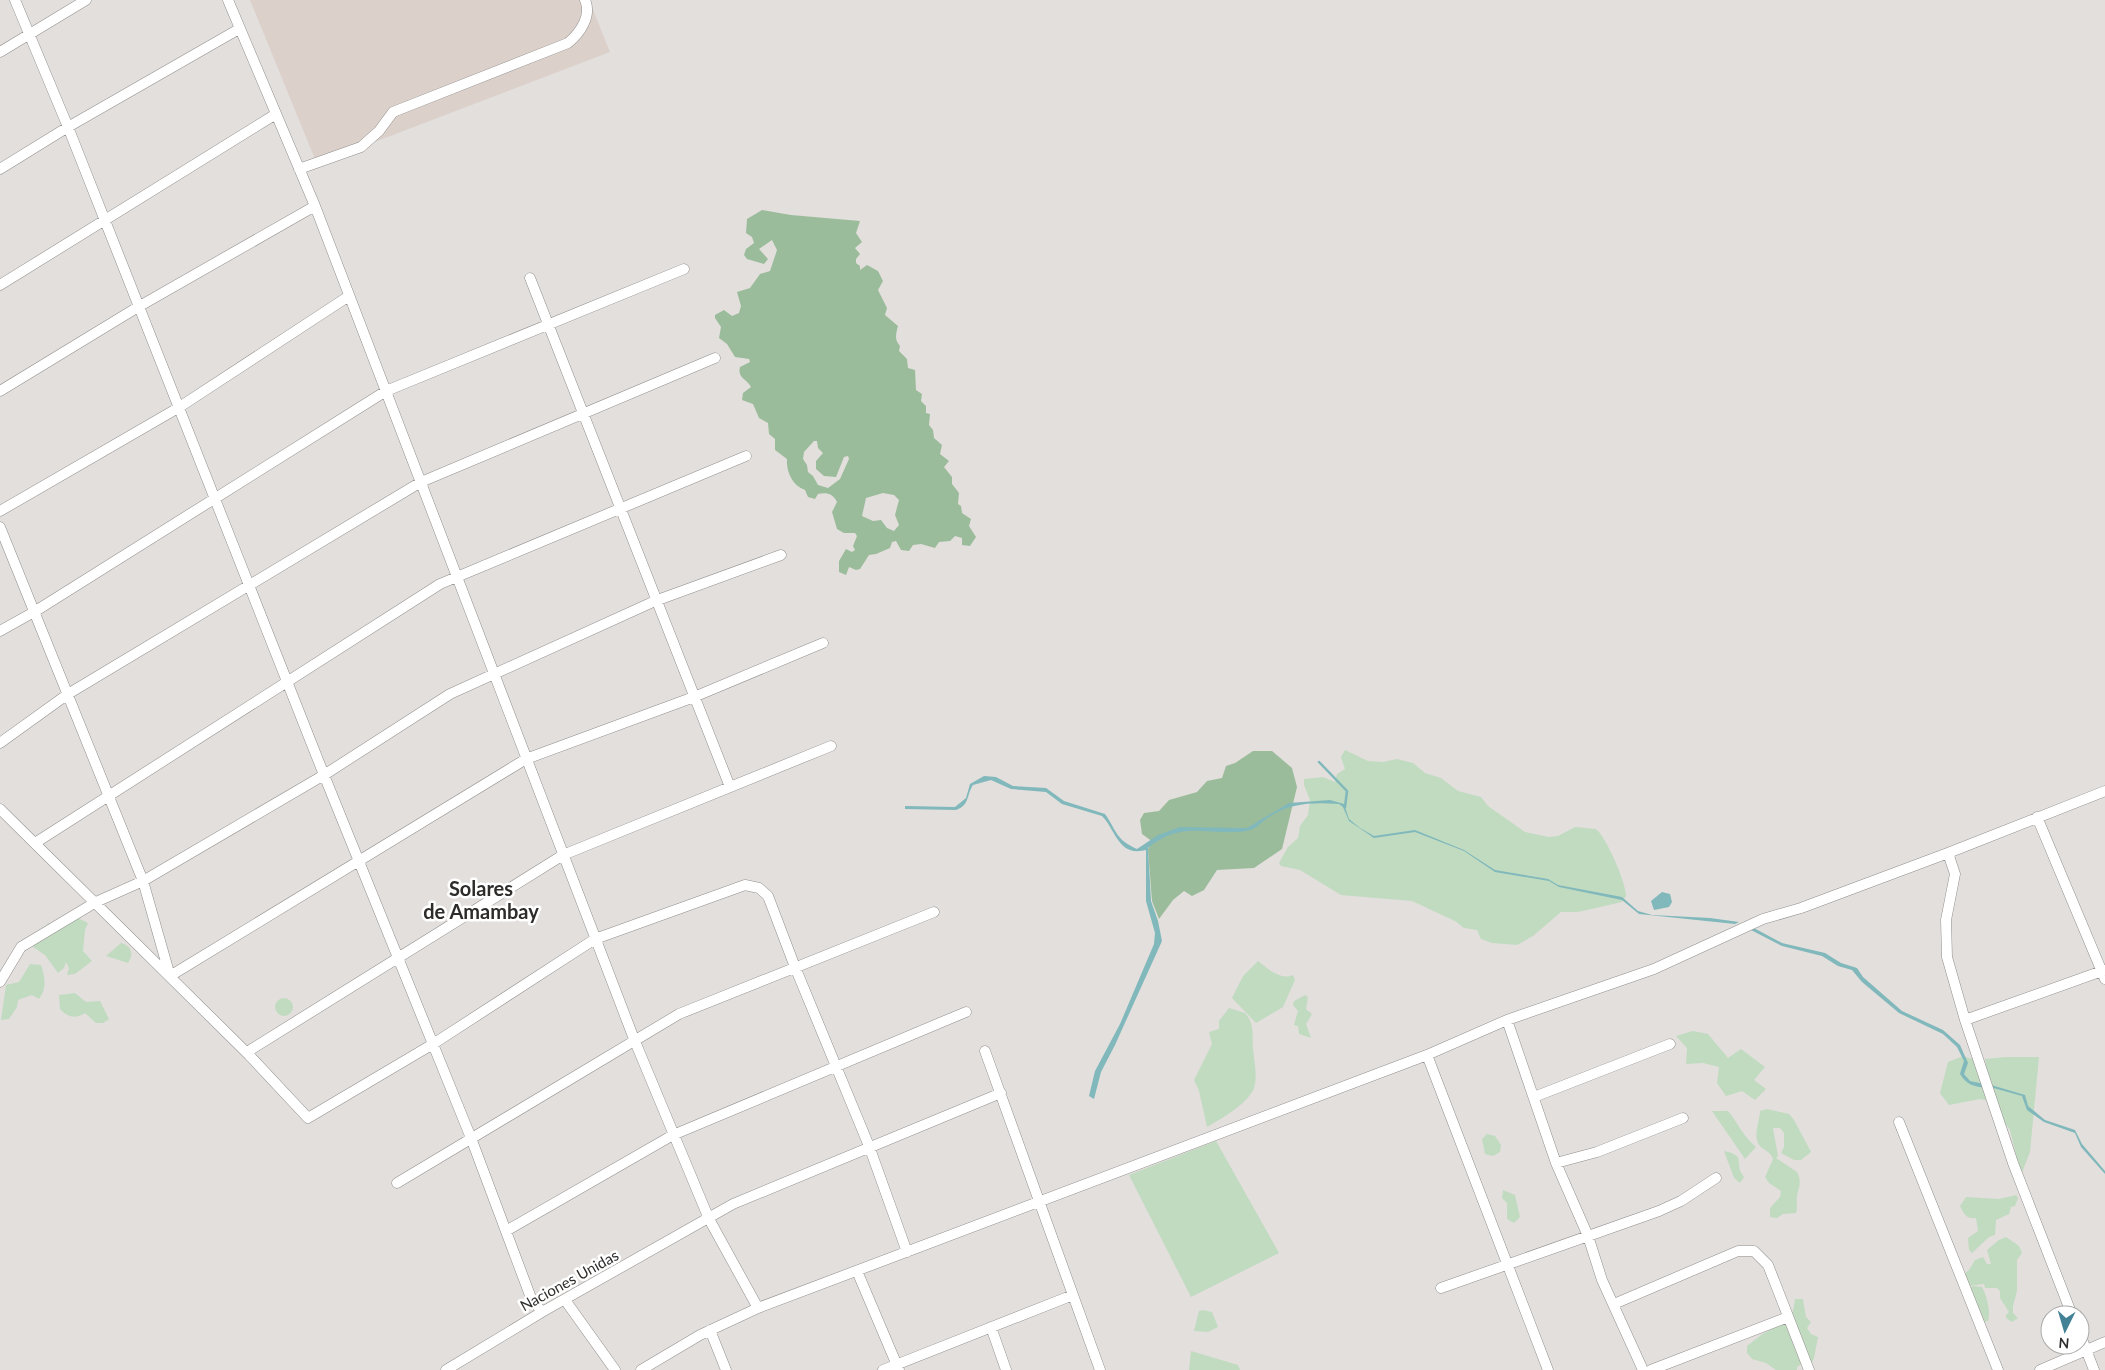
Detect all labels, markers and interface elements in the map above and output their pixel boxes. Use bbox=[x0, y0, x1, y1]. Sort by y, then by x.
district label: Solares de Amambay bbox=[423, 876, 539, 923]
street label: Naciones Unidas bbox=[517, 1246, 621, 1314]
north arrow bbox=[2040, 1305, 2090, 1355]
text: N bbox=[2058, 1335, 2070, 1352]

